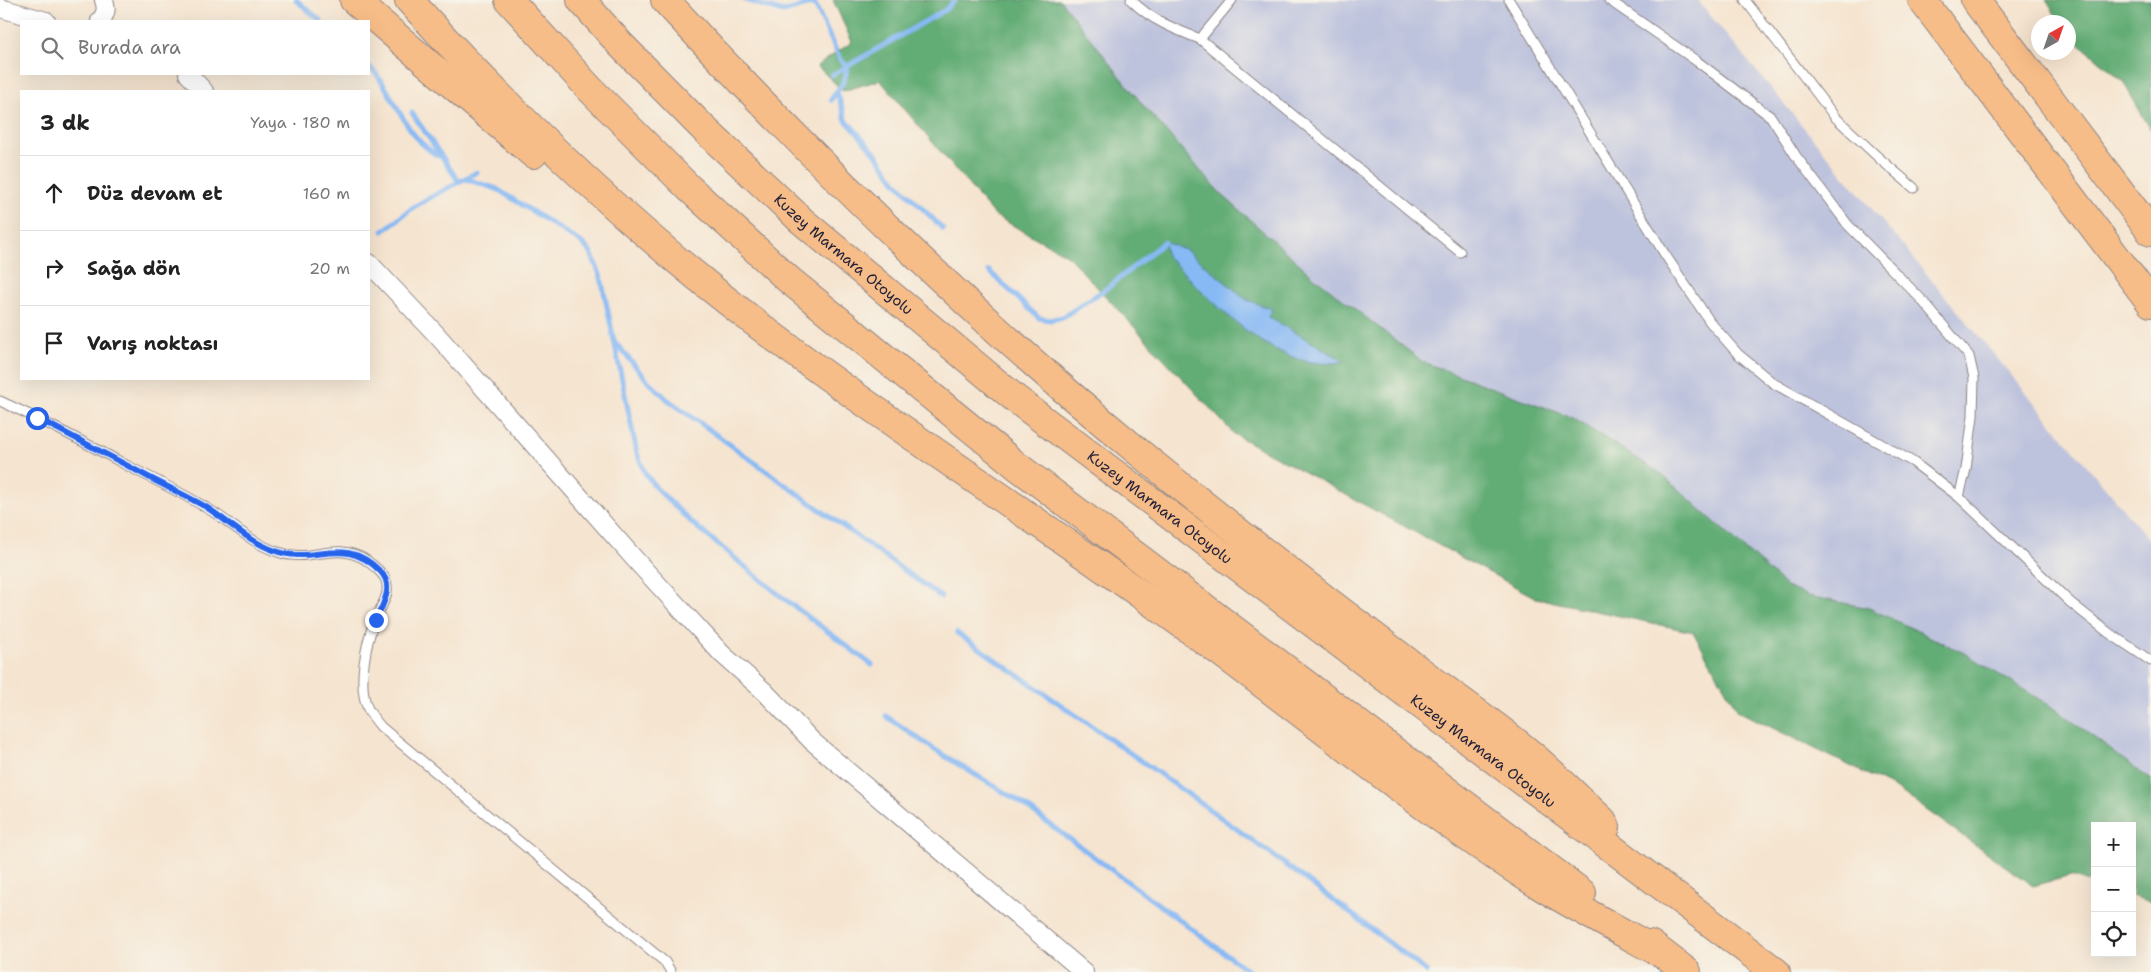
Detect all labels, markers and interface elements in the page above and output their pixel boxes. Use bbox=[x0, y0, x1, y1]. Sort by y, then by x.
north arrow bbox=[2031, 15, 2076, 60]
search box bbox=[20, 20, 370, 75]
icon: search bbox=[38, 34, 66, 62]
text: Burada ara bbox=[78, 35, 181, 60]
text: 3 dk bbox=[40, 109, 90, 137]
text: Yaya · 180 m bbox=[250, 112, 350, 133]
icon: ahead bbox=[40, 179, 68, 207]
text: Düz devam et bbox=[87, 181, 223, 206]
text: 160 m bbox=[303, 183, 350, 204]
street label: Kuzey Marmara Otoyolu bbox=[769, 190, 917, 319]
icon: right bbox=[40, 254, 68, 282]
text: Sağa dön bbox=[87, 256, 180, 281]
text: 20 m bbox=[309, 258, 350, 279]
icon: arrive bbox=[40, 329, 68, 357]
text: Varış noktası bbox=[87, 331, 218, 356]
route start bbox=[26, 407, 49, 430]
street label: Kuzey Marmara Otoyolu bbox=[1083, 446, 1236, 569]
route end bbox=[365, 609, 388, 632]
street label: Kuzey Marmara Otoyolu bbox=[1406, 690, 1560, 812]
map controls bbox=[2091, 822, 2136, 957]
button: + bbox=[2091, 822, 2136, 867]
button: − bbox=[2091, 867, 2136, 912]
button: locate bbox=[2091, 912, 2136, 957]

